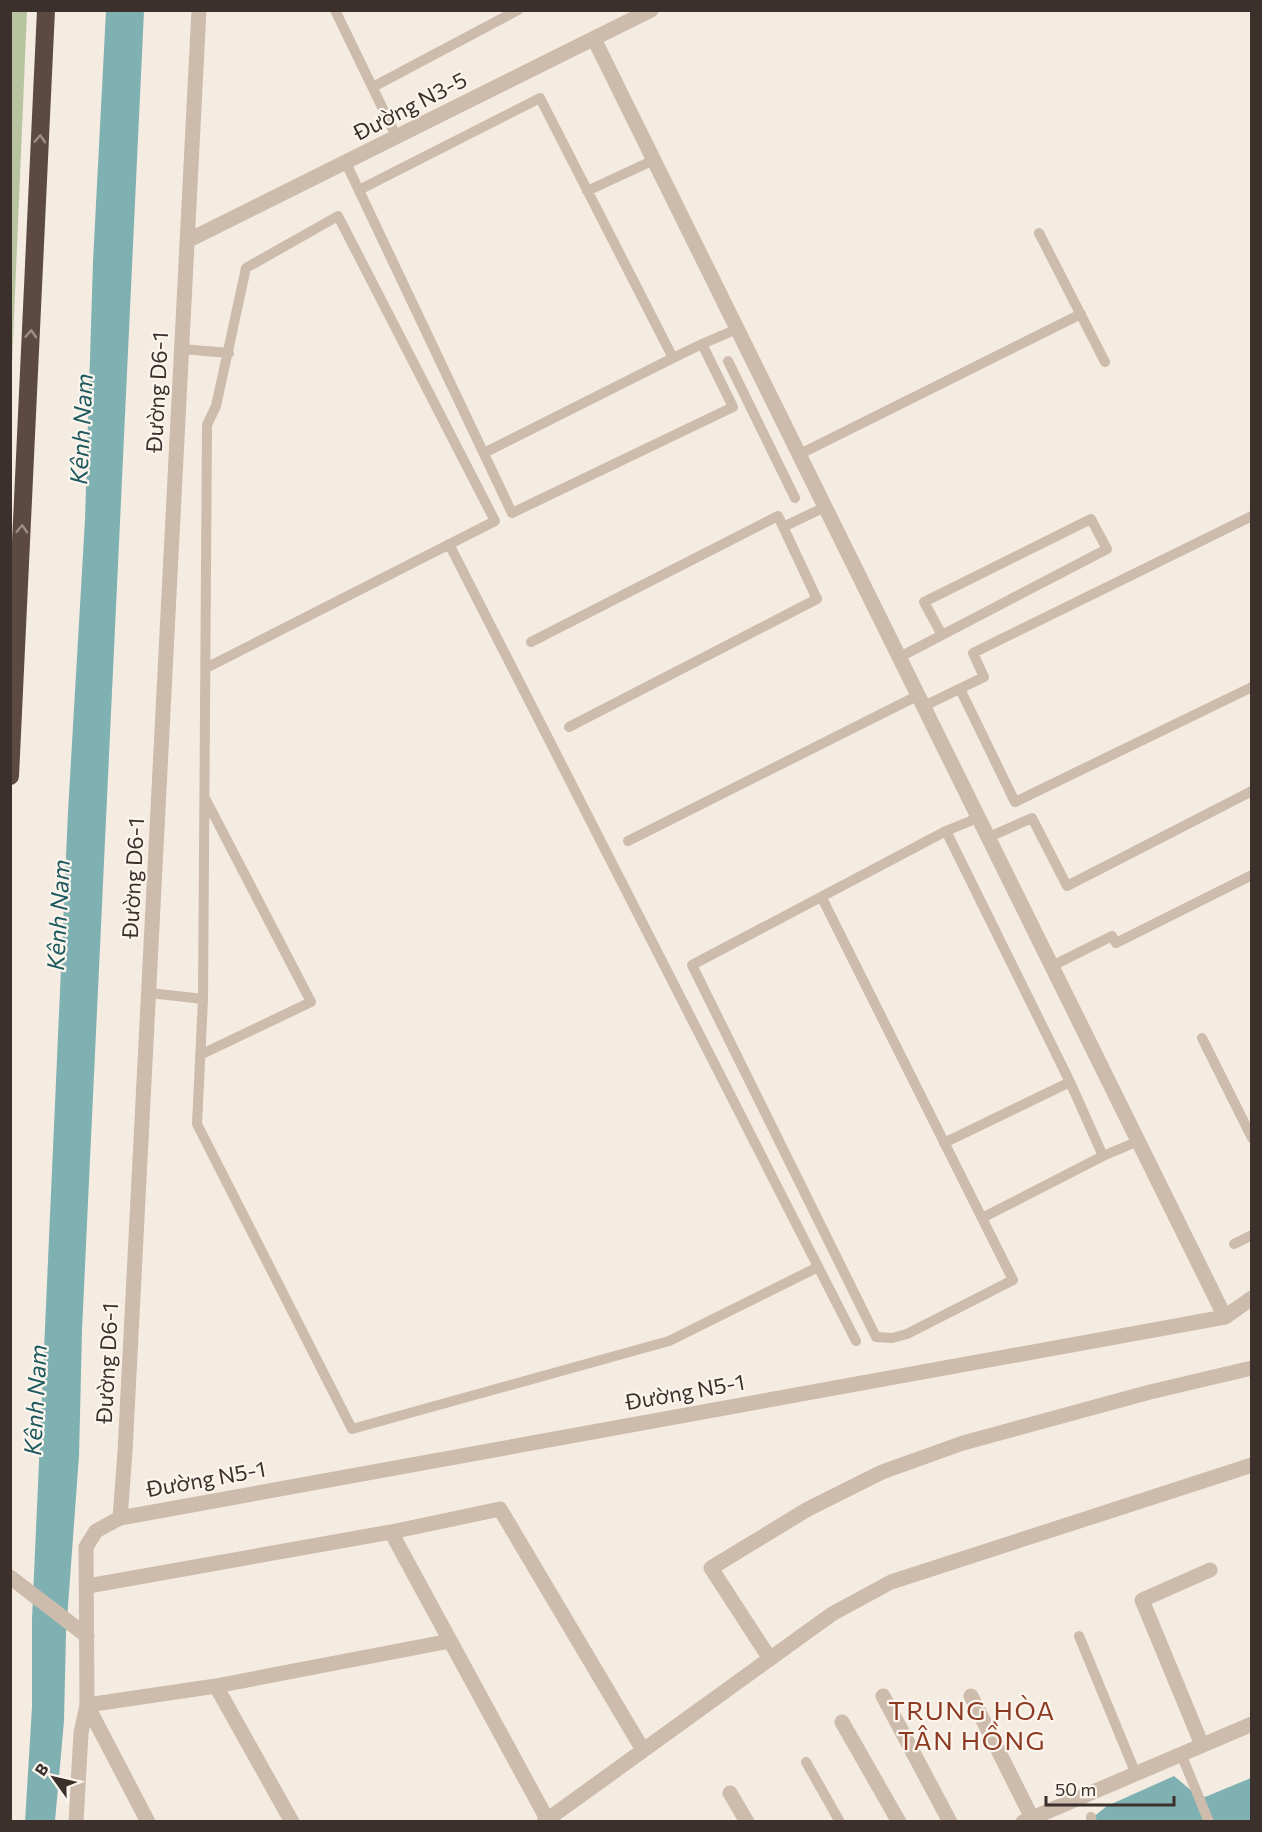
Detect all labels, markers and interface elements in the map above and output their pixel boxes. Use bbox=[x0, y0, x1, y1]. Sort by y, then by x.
street label: Đường N3-5 bbox=[348, 65, 471, 146]
one-way arrow bbox=[34, 135, 47, 144]
one-way arrow bbox=[25, 329, 38, 338]
street label: Đường D6-1 bbox=[140, 331, 173, 454]
water label: Kênh Nam bbox=[63, 373, 98, 485]
one-way arrow bbox=[16, 524, 29, 533]
street label: Đường D6-1 bbox=[116, 817, 149, 940]
water label: Kênh Nam bbox=[40, 859, 75, 971]
street label: Đường D6-1 bbox=[90, 1302, 123, 1425]
water label: Kênh Nam bbox=[17, 1344, 52, 1456]
street label: Đường N5-1 bbox=[622, 1368, 747, 1415]
street label: Đường N5-1 bbox=[143, 1455, 268, 1502]
district label: TRUNG HÒA TÂN HỒNG bbox=[888, 1694, 1056, 1755]
north arrow bbox=[24, 1748, 84, 1808]
text: B bbox=[30, 1759, 52, 1779]
scale bar bbox=[1046, 1769, 1174, 1807]
text: 50 m bbox=[1055, 1778, 1096, 1800]

